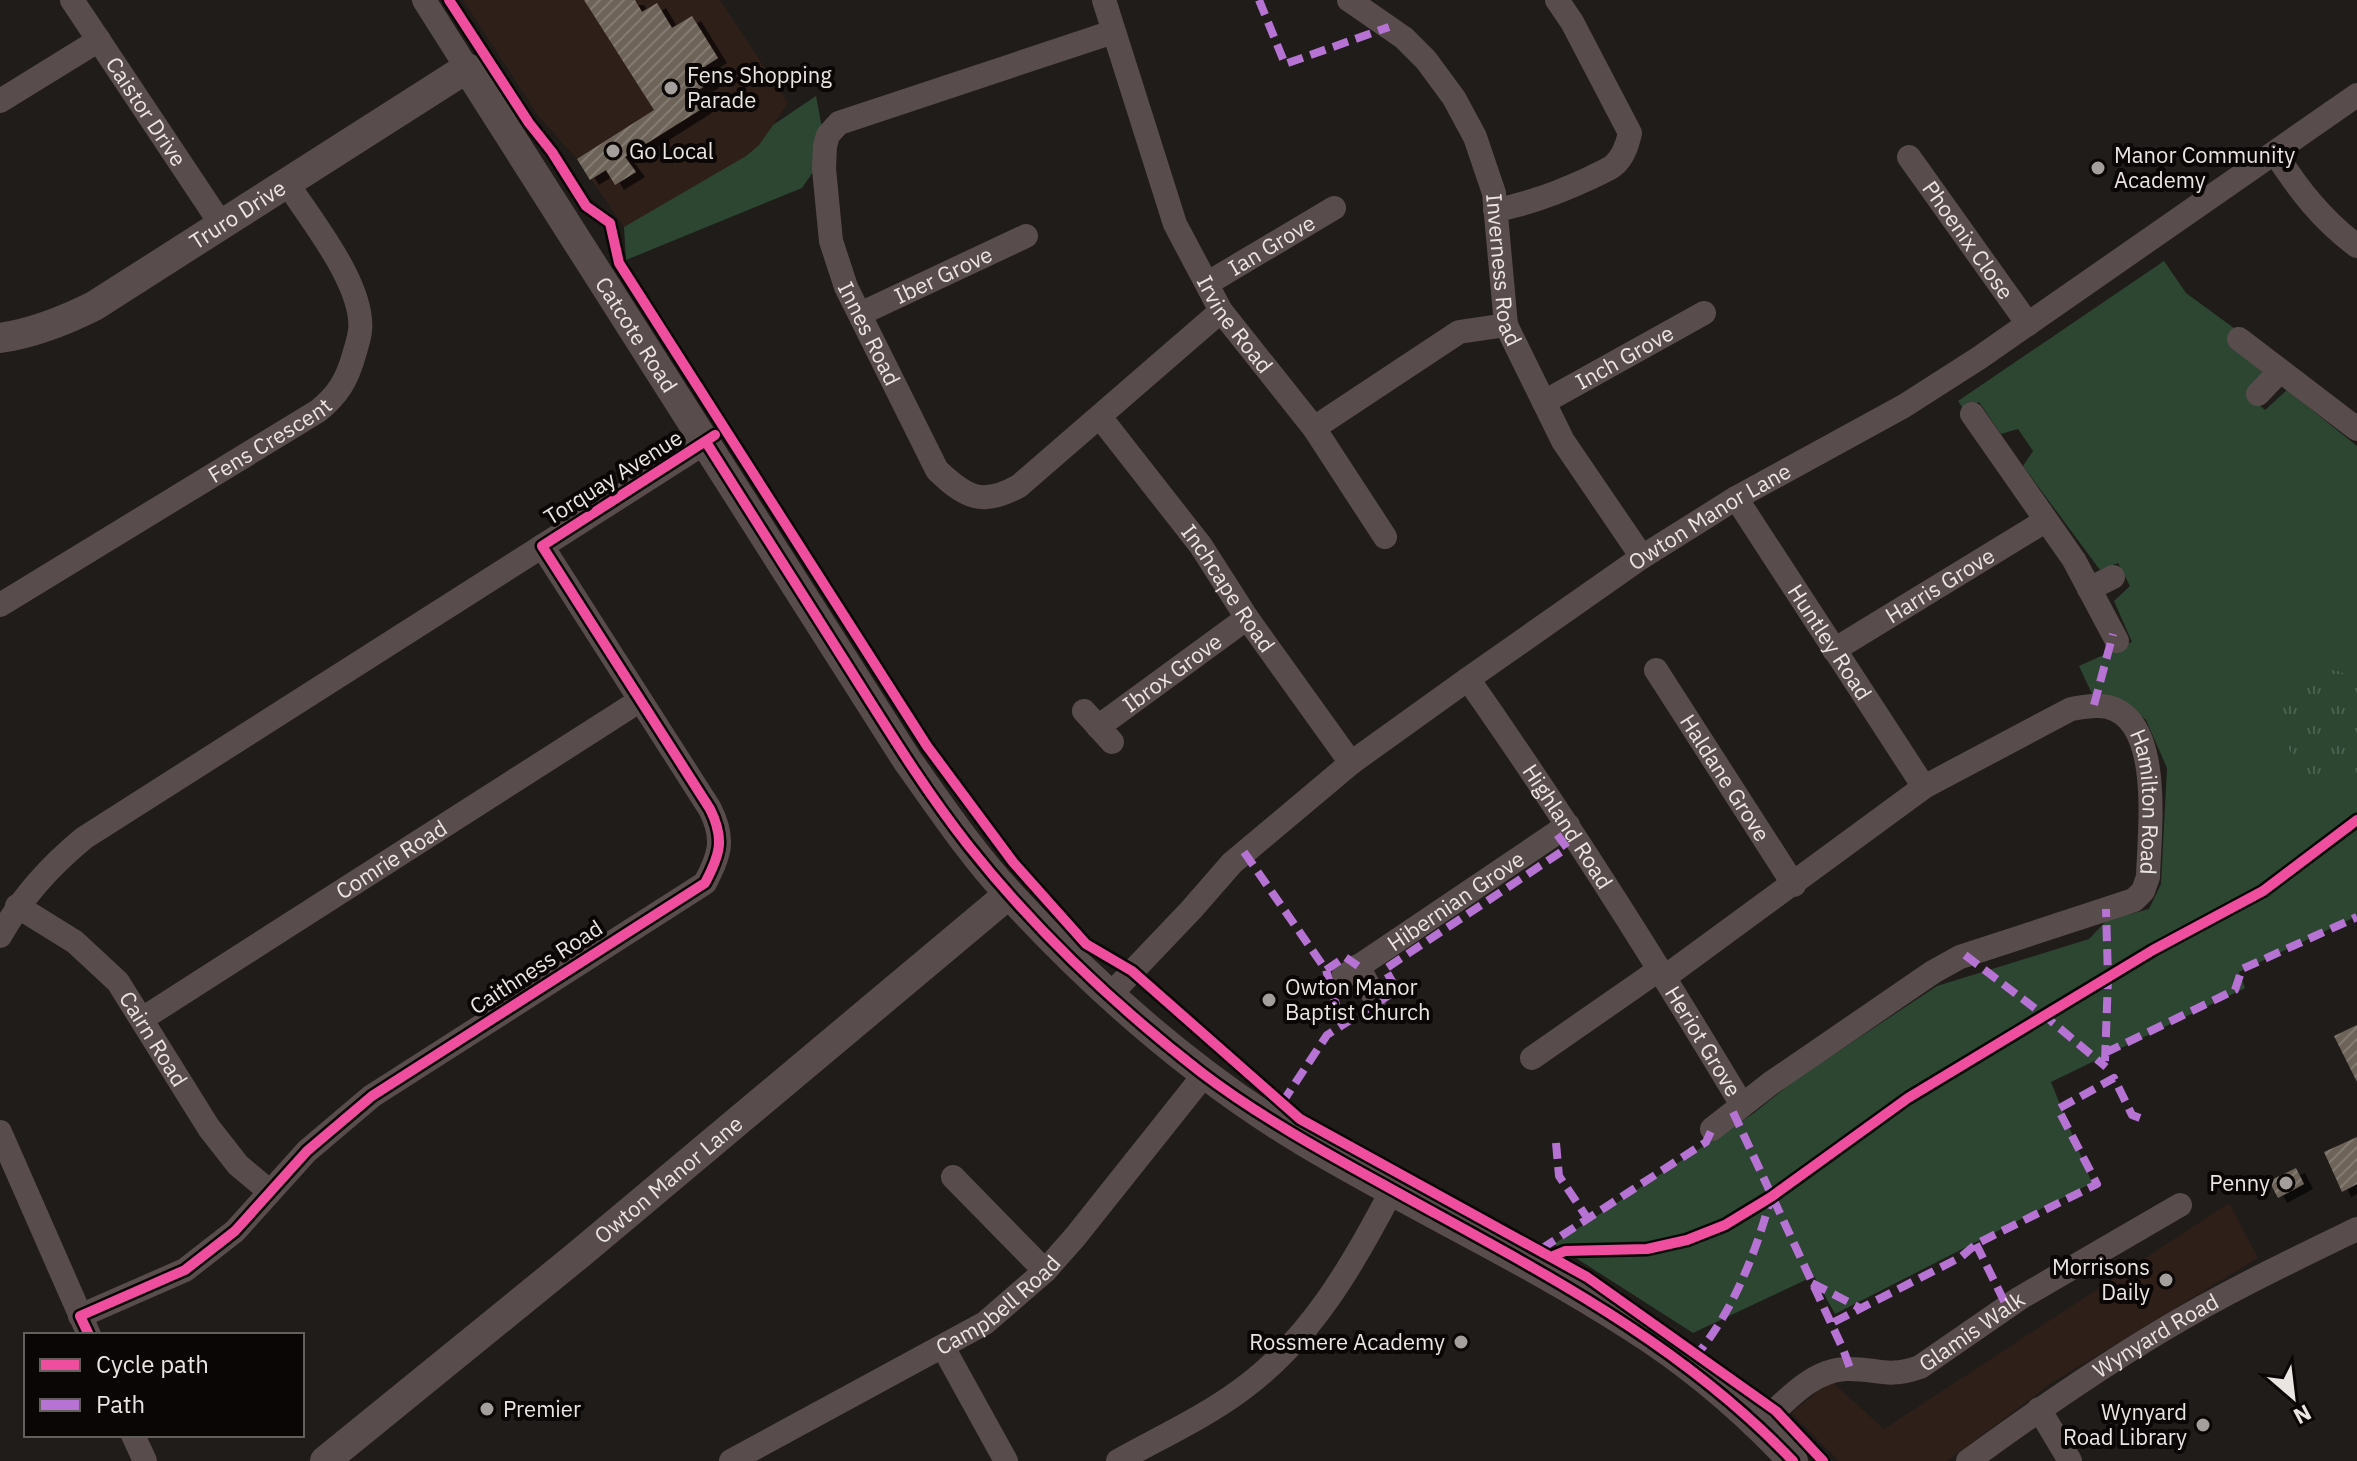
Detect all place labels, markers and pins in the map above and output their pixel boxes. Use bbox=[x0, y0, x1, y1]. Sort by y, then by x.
place label: Fens Shopping Parade bbox=[687, 60, 832, 114]
marker: Fens Shopping Parade bbox=[662, 79, 680, 97]
place label: Go Local bbox=[629, 136, 714, 165]
place label: Manor Community Academy bbox=[2114, 140, 2295, 194]
marker: Go Local bbox=[604, 142, 622, 160]
marker: Manor Community Academy bbox=[2089, 159, 2107, 177]
place label: Owton Manor Baptist Church bbox=[1285, 972, 1431, 1026]
marker: Owton Manor Baptist Church bbox=[1260, 991, 1278, 1009]
place label: Penny bbox=[2209, 1168, 2270, 1197]
marker: Penny bbox=[2277, 1174, 2295, 1192]
place label: Morrisons Daily bbox=[2052, 1252, 2150, 1306]
marker: Morrisons Daily bbox=[2157, 1271, 2175, 1289]
place label: Rossmere Academy bbox=[1249, 1327, 1445, 1356]
marker: Rossmere Academy bbox=[1452, 1333, 1470, 1351]
place label: Premier bbox=[503, 1394, 581, 1423]
place label: Wynyard Road Library bbox=[2063, 1397, 2187, 1451]
marker: Premier bbox=[478, 1400, 496, 1418]
marker: Wynyard Road Library bbox=[2194, 1416, 2212, 1434]

